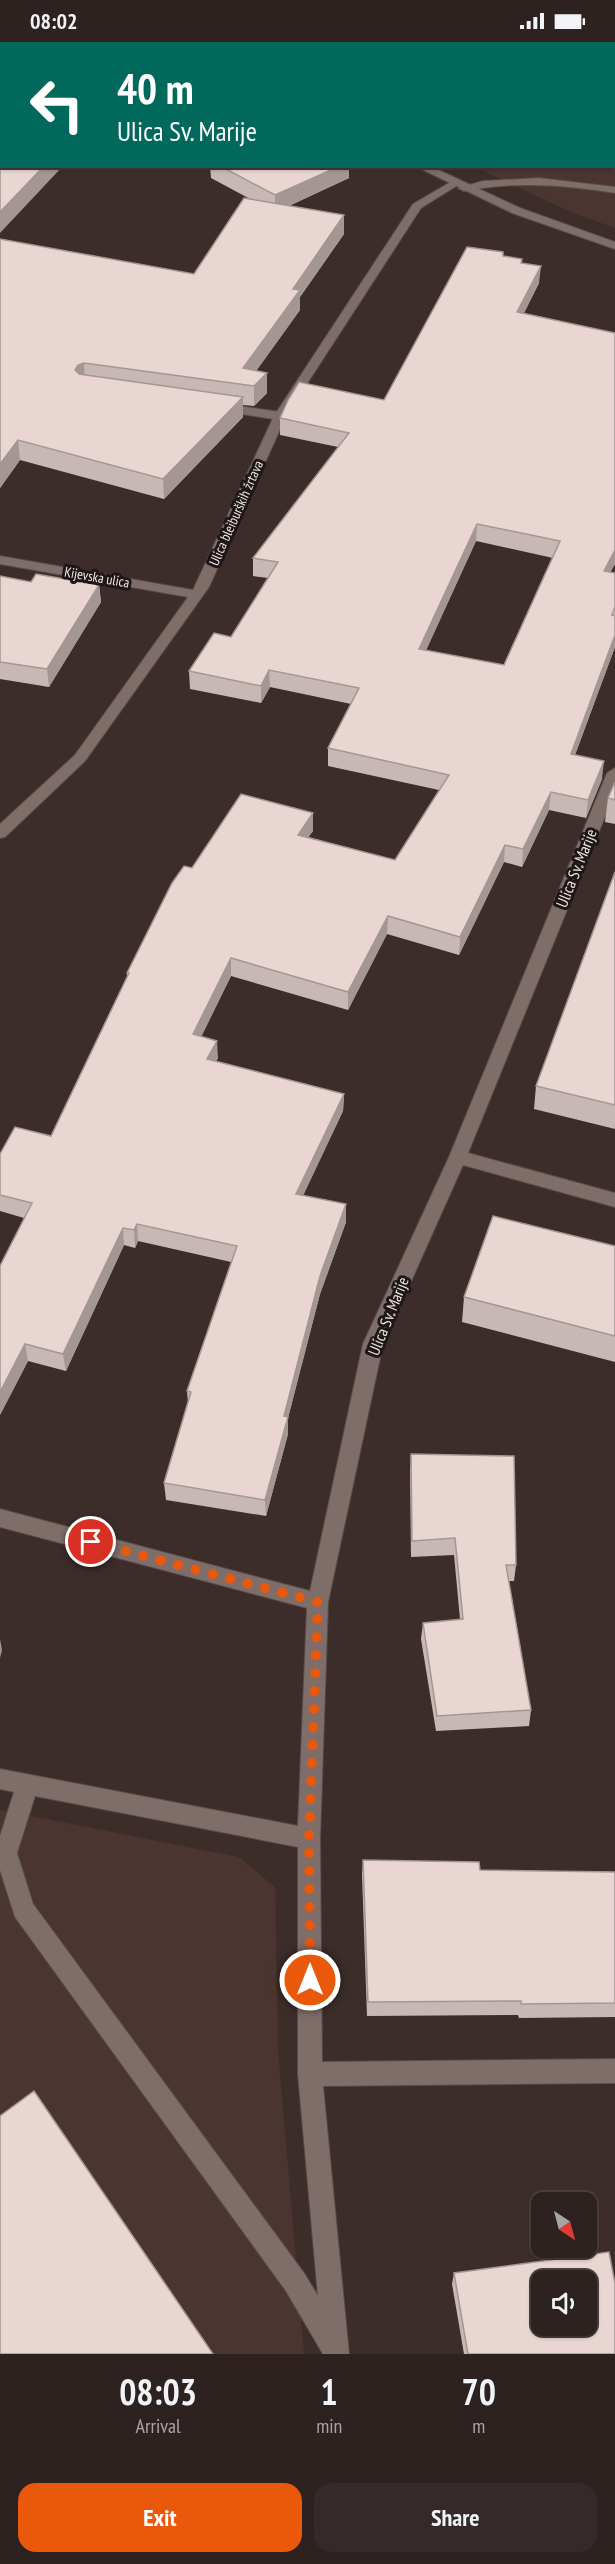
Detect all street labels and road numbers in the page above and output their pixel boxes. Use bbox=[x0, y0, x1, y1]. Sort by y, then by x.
street label: Ulica bleiburških žrtava bbox=[205, 458, 267, 568]
street label: Kijevska ulica bbox=[63, 562, 131, 592]
street label: Ulica Sv. Marije bbox=[551, 826, 601, 910]
street label: Ulica Sv. Marije bbox=[363, 1274, 413, 1358]

